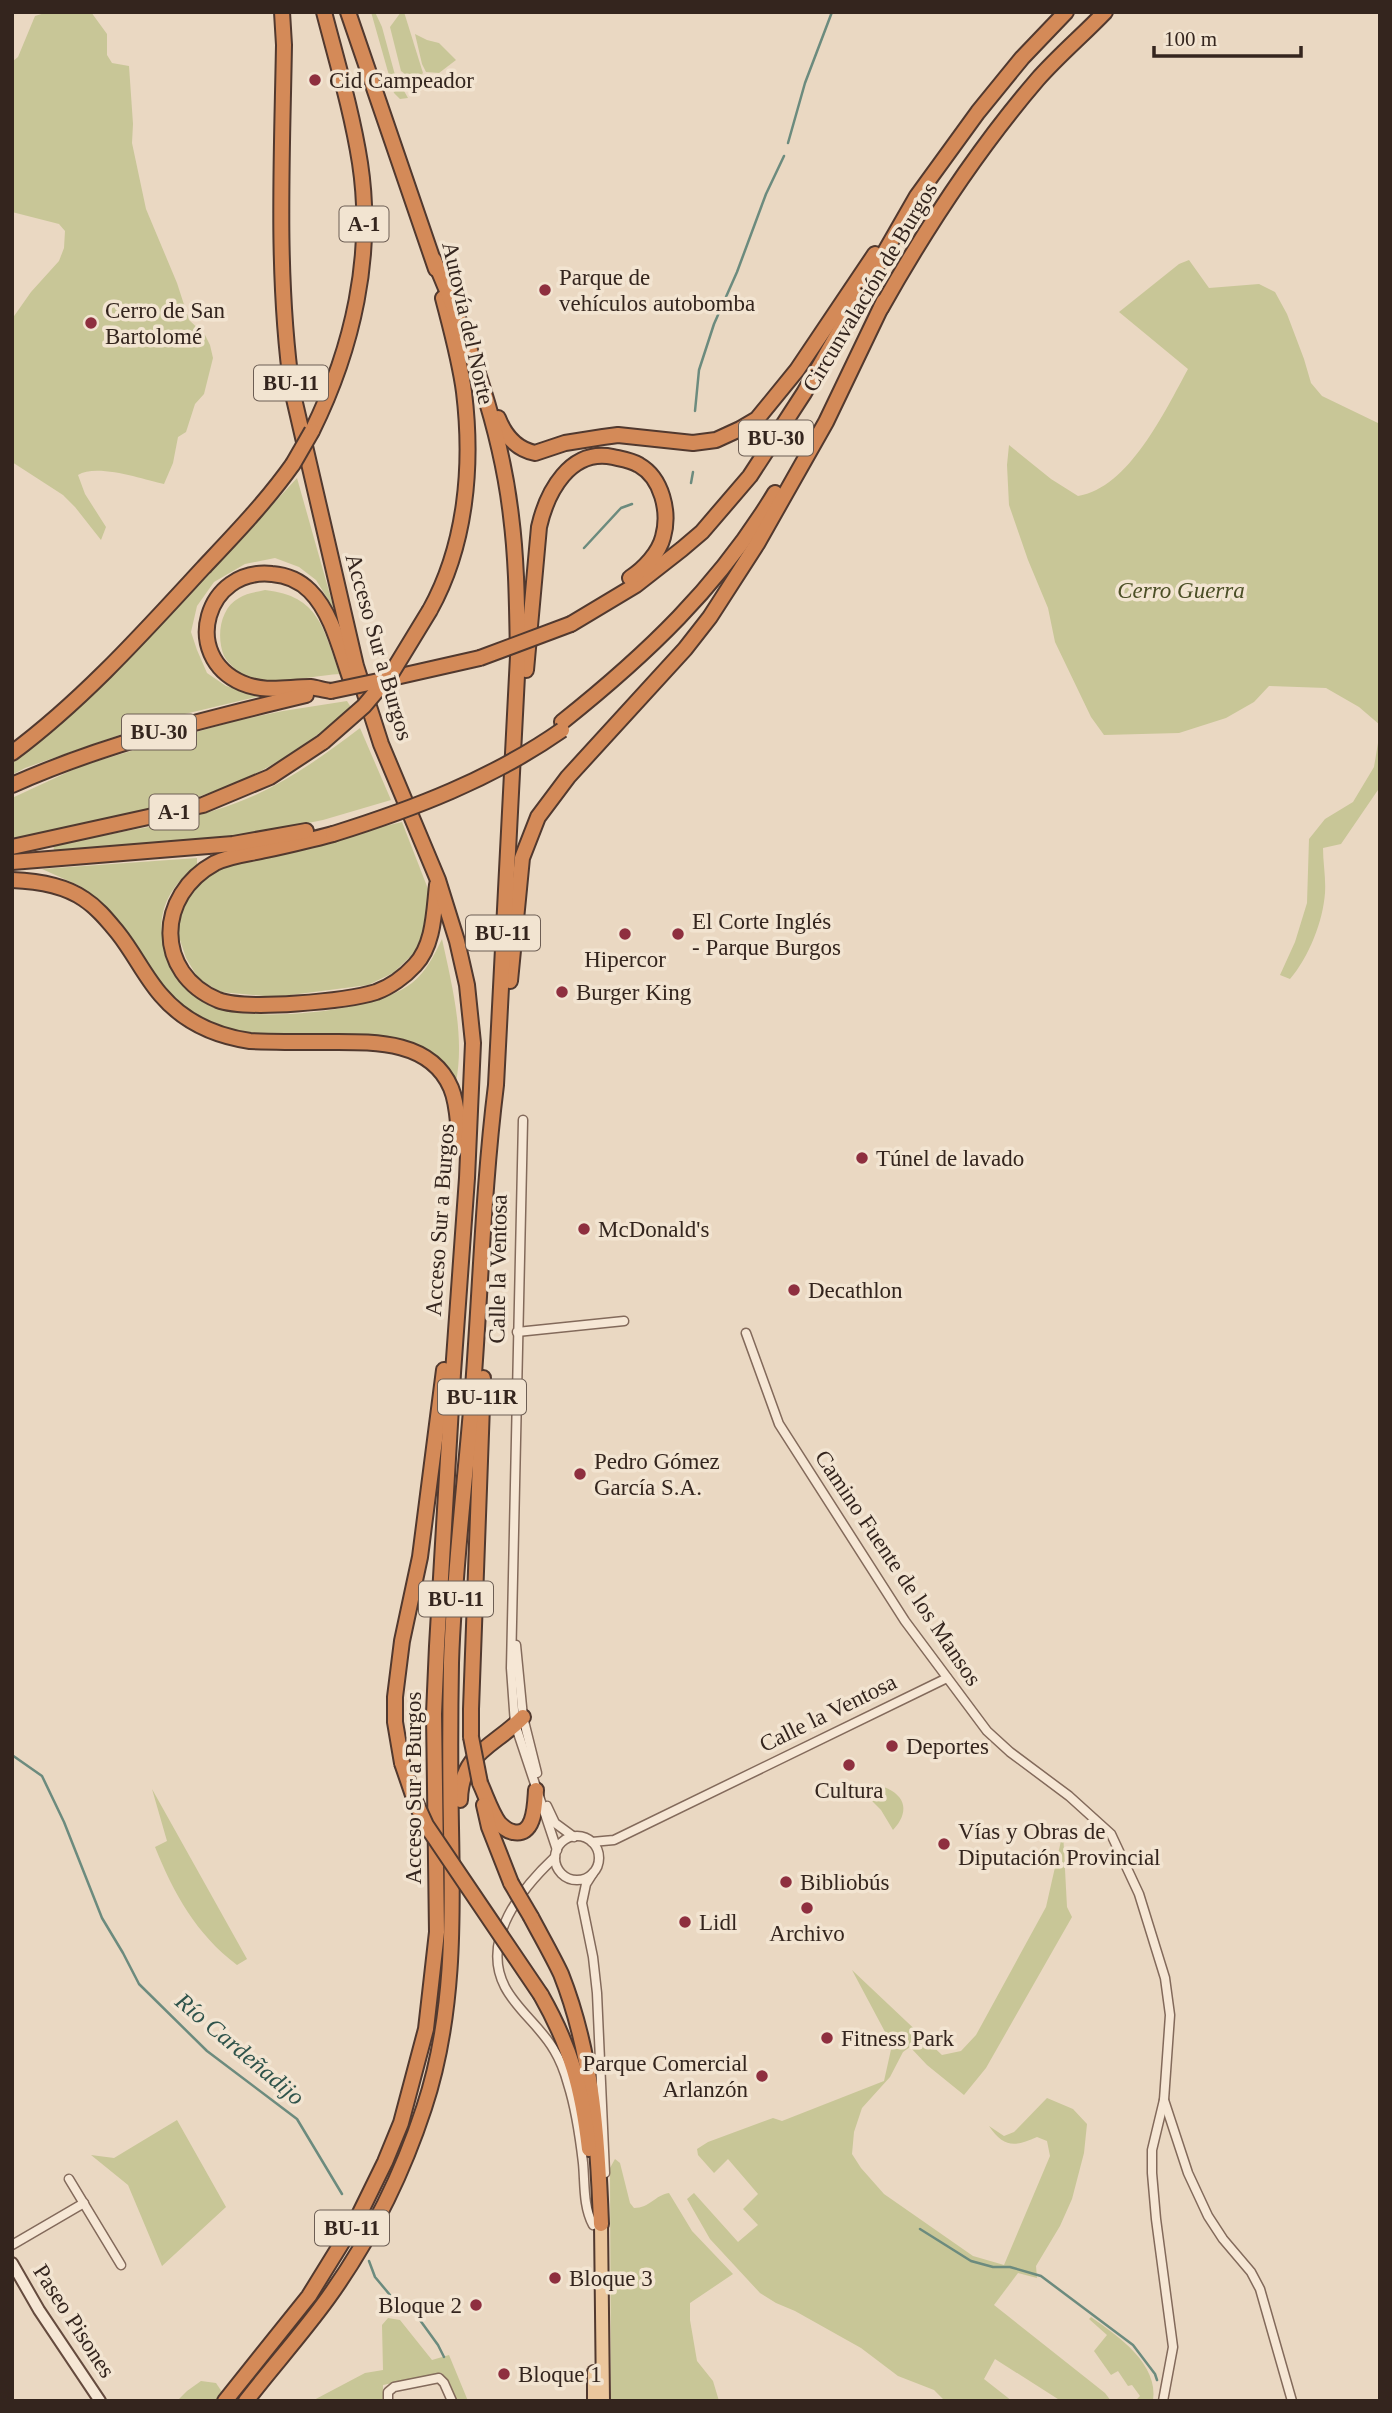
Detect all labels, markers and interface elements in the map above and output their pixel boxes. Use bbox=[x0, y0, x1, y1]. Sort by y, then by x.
scale bar bbox=[1154, 14, 1301, 58]
text: 100 m bbox=[1164, 27, 1217, 51]
place label: Cid Campeador bbox=[329, 68, 474, 93]
marker: Cid Campeador bbox=[307, 72, 323, 88]
street label: Circunvalación de Burgos bbox=[798, 178, 942, 396]
road number: A-1 bbox=[340, 206, 388, 242]
street label: Autovía del Norte bbox=[437, 239, 499, 407]
place label: Parque de vehículos autobomba bbox=[559, 265, 755, 316]
marker: Parque de vehículos autobomba bbox=[537, 282, 553, 298]
place label: Cerro de San Bartolomé bbox=[105, 298, 226, 349]
marker: Cerro de San Bartolomé bbox=[83, 315, 99, 331]
road number: BU-11 bbox=[254, 366, 328, 400]
road number: BU-30 bbox=[739, 420, 813, 456]
street label: Acceso Sur a Burgos bbox=[340, 551, 418, 743]
park label: Cerro Guerra bbox=[1117, 578, 1245, 603]
road number: BU-30 bbox=[122, 714, 196, 750]
road number: A-1 bbox=[150, 794, 198, 830]
place label: El Corte Inglés - Parque Burgos bbox=[692, 909, 841, 960]
road number: BU-11 bbox=[466, 916, 540, 950]
marker: Hipercor bbox=[617, 926, 633, 942]
marker: El Corte Inglés - Parque Burgos bbox=[670, 926, 686, 942]
place label: Hipercor bbox=[584, 947, 666, 972]
place label: Burger King bbox=[576, 980, 692, 1005]
marker: Burger King bbox=[554, 984, 570, 1000]
street label: Acceso Sur a Burgos bbox=[421, 1123, 459, 1317]
place label: Túnel de lavado bbox=[876, 1146, 1024, 1171]
marker: Túnel de lavado bbox=[854, 1150, 870, 1166]
street label: Calle la Ventosa bbox=[484, 1194, 512, 1344]
place label: McDonald's bbox=[598, 1217, 710, 1242]
marker: McDonald's bbox=[576, 1221, 592, 1237]
place label: Decathlon bbox=[808, 1278, 903, 1303]
marker: Decathlon bbox=[786, 1282, 802, 1298]
road number: BU-11R bbox=[438, 1380, 526, 1414]
street label: Camino Fuente de los Mansos bbox=[810, 1446, 986, 1690]
place label: Pedro Gómez García S.A. bbox=[594, 1449, 720, 1500]
marker: Pedro Gómez García S.A. bbox=[572, 1466, 588, 1482]
road number: BU-11 bbox=[419, 1582, 493, 1616]
street label: Calle la Ventosa bbox=[756, 1669, 900, 1757]
street label: Acceso Sur a Burgos bbox=[401, 1691, 426, 1885]
place label: Deportes bbox=[906, 1734, 989, 1759]
marker: Deportes bbox=[884, 1738, 900, 1754]
marker: Cultura bbox=[841, 1757, 857, 1773]
place label: Cultura bbox=[815, 1778, 884, 1803]
place label: Vías y Obras de Diputación Provincial bbox=[958, 1819, 1161, 1870]
marker: Vías y Obras de Diputación Provincial bbox=[936, 1836, 952, 1852]
place label: Bibliobús bbox=[800, 1870, 890, 1895]
marker: Bibliobús bbox=[778, 1874, 794, 1890]
marker: Archivo bbox=[799, 1900, 815, 1916]
place label: Lidl bbox=[699, 1910, 737, 1935]
marker: Lidl bbox=[677, 1914, 693, 1930]
place label: Archivo bbox=[769, 1921, 845, 1946]
water label: Río Cardeñadijo bbox=[170, 1987, 310, 2110]
place label: Fitness Park bbox=[841, 2026, 955, 2051]
marker: Fitness Park bbox=[819, 2030, 835, 2046]
place label: Parque Comercial Arlanzón bbox=[583, 2051, 748, 2102]
marker: Parque Comercial Arlanzón bbox=[754, 2068, 770, 2084]
road number: BU-11 bbox=[315, 2210, 389, 2246]
street label: Paseo Pisones bbox=[28, 2260, 120, 2382]
place label: Bloque 3 bbox=[569, 2266, 653, 2291]
marker: Bloque 3 bbox=[547, 2270, 563, 2286]
place label: Bloque 2 bbox=[378, 2293, 462, 2318]
marker: Bloque 2 bbox=[468, 2297, 484, 2313]
place label: Bloque 1 bbox=[518, 2362, 602, 2387]
marker: Bloque 1 bbox=[496, 2366, 512, 2382]

